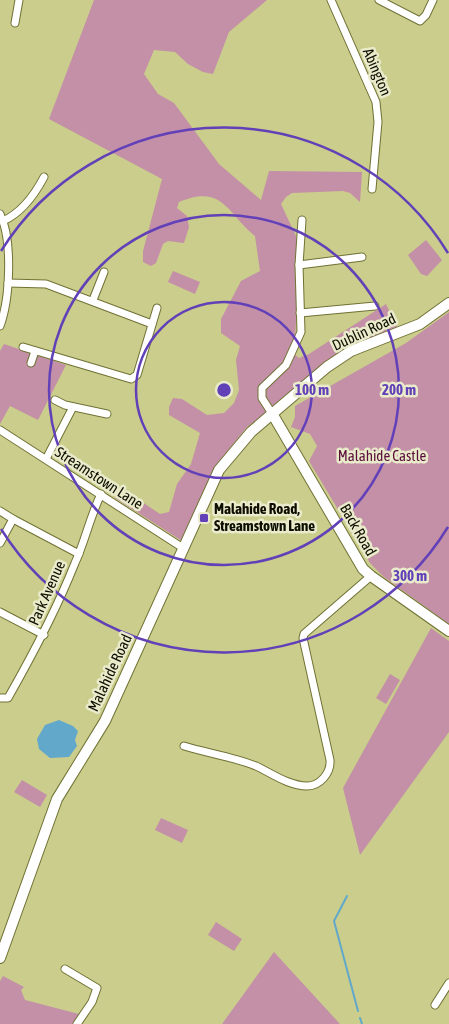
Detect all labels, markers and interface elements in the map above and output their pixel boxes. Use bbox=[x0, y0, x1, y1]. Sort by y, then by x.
street label: Abington bbox=[360, 45, 395, 98]
street label: Dublin Road bbox=[329, 309, 398, 354]
centre of rings bbox=[215, 381, 233, 399]
text: 100 m bbox=[295, 381, 329, 398]
text: 200 m bbox=[382, 381, 416, 398]
street label: Streamstown Lane bbox=[52, 443, 146, 512]
park label: Malahide Castle bbox=[338, 447, 427, 464]
place label: Malahide Road, Streamstown Lane bbox=[214, 500, 315, 534]
street label: Back Road bbox=[337, 501, 380, 559]
marker: Malahide Road, Streamstown Lane bbox=[198, 512, 210, 524]
street label: Park Avenue bbox=[25, 558, 68, 628]
text: 300 m bbox=[393, 567, 427, 584]
street label: Malahide Road bbox=[84, 631, 135, 714]

